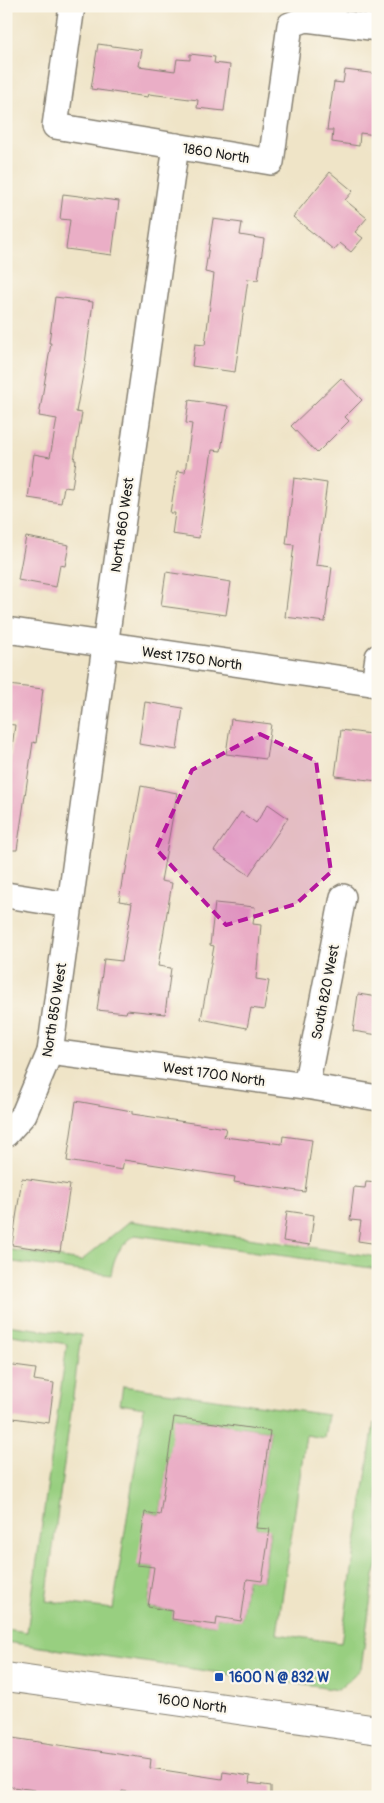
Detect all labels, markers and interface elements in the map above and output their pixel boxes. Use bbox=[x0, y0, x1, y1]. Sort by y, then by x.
street label: 1860 North bbox=[181, 140, 251, 167]
street label: North 860 West bbox=[107, 476, 138, 574]
street label: West 1750 North bbox=[141, 643, 243, 674]
street label: South 820 West bbox=[308, 943, 343, 1041]
street label: North 850 West bbox=[39, 961, 70, 1058]
street label: West 1700 North bbox=[162, 1059, 266, 1090]
place label: 1600 N @ 832 W bbox=[229, 1669, 329, 1686]
marker: 1600 N @ 832 W bbox=[213, 1671, 225, 1683]
street label: 1600 North bbox=[156, 1690, 228, 1717]

